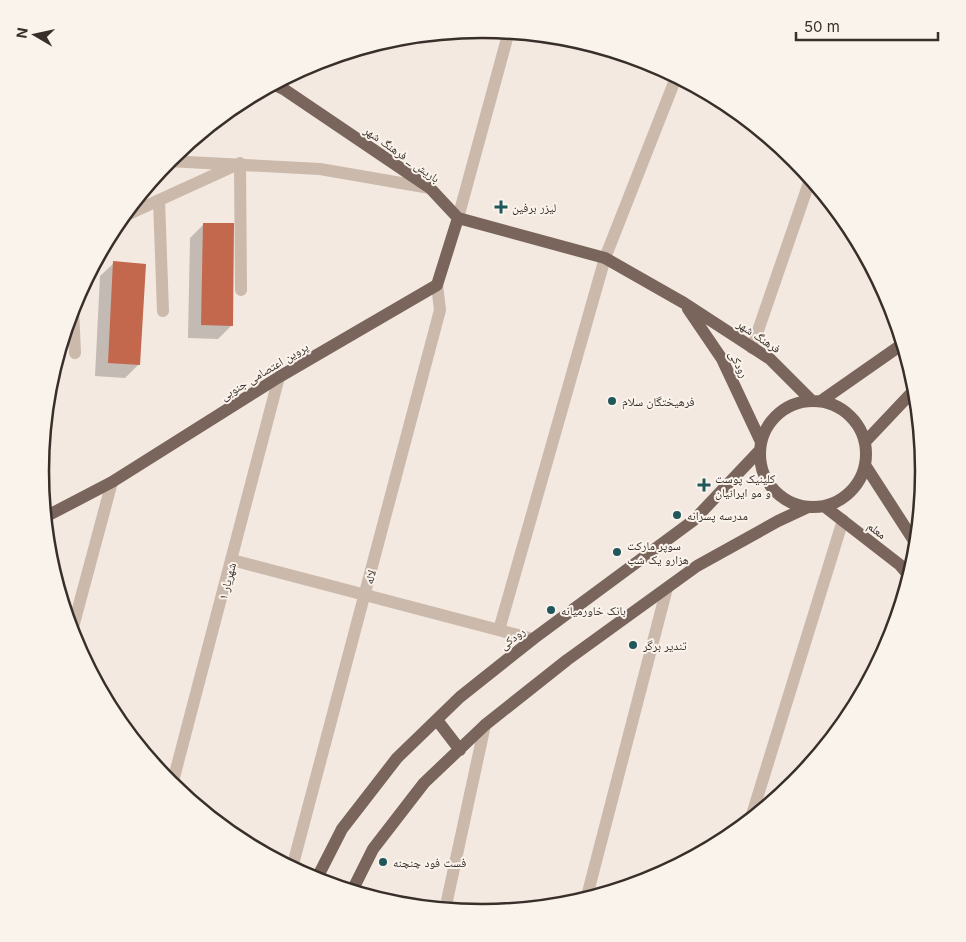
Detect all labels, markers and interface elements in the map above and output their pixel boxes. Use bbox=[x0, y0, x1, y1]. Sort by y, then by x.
north arrow bbox=[10, 10, 60, 60]
scale bar bbox=[796, 10, 938, 42]
text: 50 m bbox=[804, 17, 840, 36]
text: N bbox=[12, 26, 31, 39]
street label: باریش _ فرهنگ شهر bbox=[360, 122, 443, 186]
marker: لیزر برفین bbox=[494, 200, 508, 214]
place label: لیزر برفین bbox=[512, 200, 556, 215]
street label: فرهنگ شهر bbox=[733, 315, 784, 356]
street label: پروین اعتصامی جنوبی bbox=[217, 339, 311, 404]
street label: رودکی bbox=[726, 348, 752, 380]
place label: فرهیختگان سلام bbox=[622, 394, 695, 410]
marker: فرهیختگان سلام bbox=[606, 395, 618, 407]
place label: کلینیک پوست و مو ایرانیان bbox=[715, 471, 775, 500]
marker: کلینیک پوست و مو ایرانیان bbox=[697, 478, 711, 492]
place label: مدرسه پسرانه bbox=[687, 508, 748, 523]
marker: مدرسه پسرانه bbox=[671, 509, 683, 521]
street label: معلم bbox=[864, 518, 889, 543]
place label: سوپر مارکت هزارو یک شب bbox=[627, 538, 689, 567]
marker: سوپر مارکت هزارو یک شب bbox=[611, 546, 623, 558]
street label: شهریار ۱ bbox=[215, 561, 239, 601]
street label: لاله bbox=[361, 568, 379, 586]
place label: بانک خاورمیانه bbox=[561, 603, 626, 618]
marker: بانک خاورمیانه bbox=[545, 604, 557, 616]
street label: رودکى bbox=[496, 623, 528, 653]
place label: تندیر برگر bbox=[642, 638, 687, 653]
marker: تندیر برگر bbox=[627, 639, 639, 651]
place label: فست فود چنچنه bbox=[393, 855, 466, 870]
marker: فست فود چنچنه bbox=[377, 856, 389, 868]

